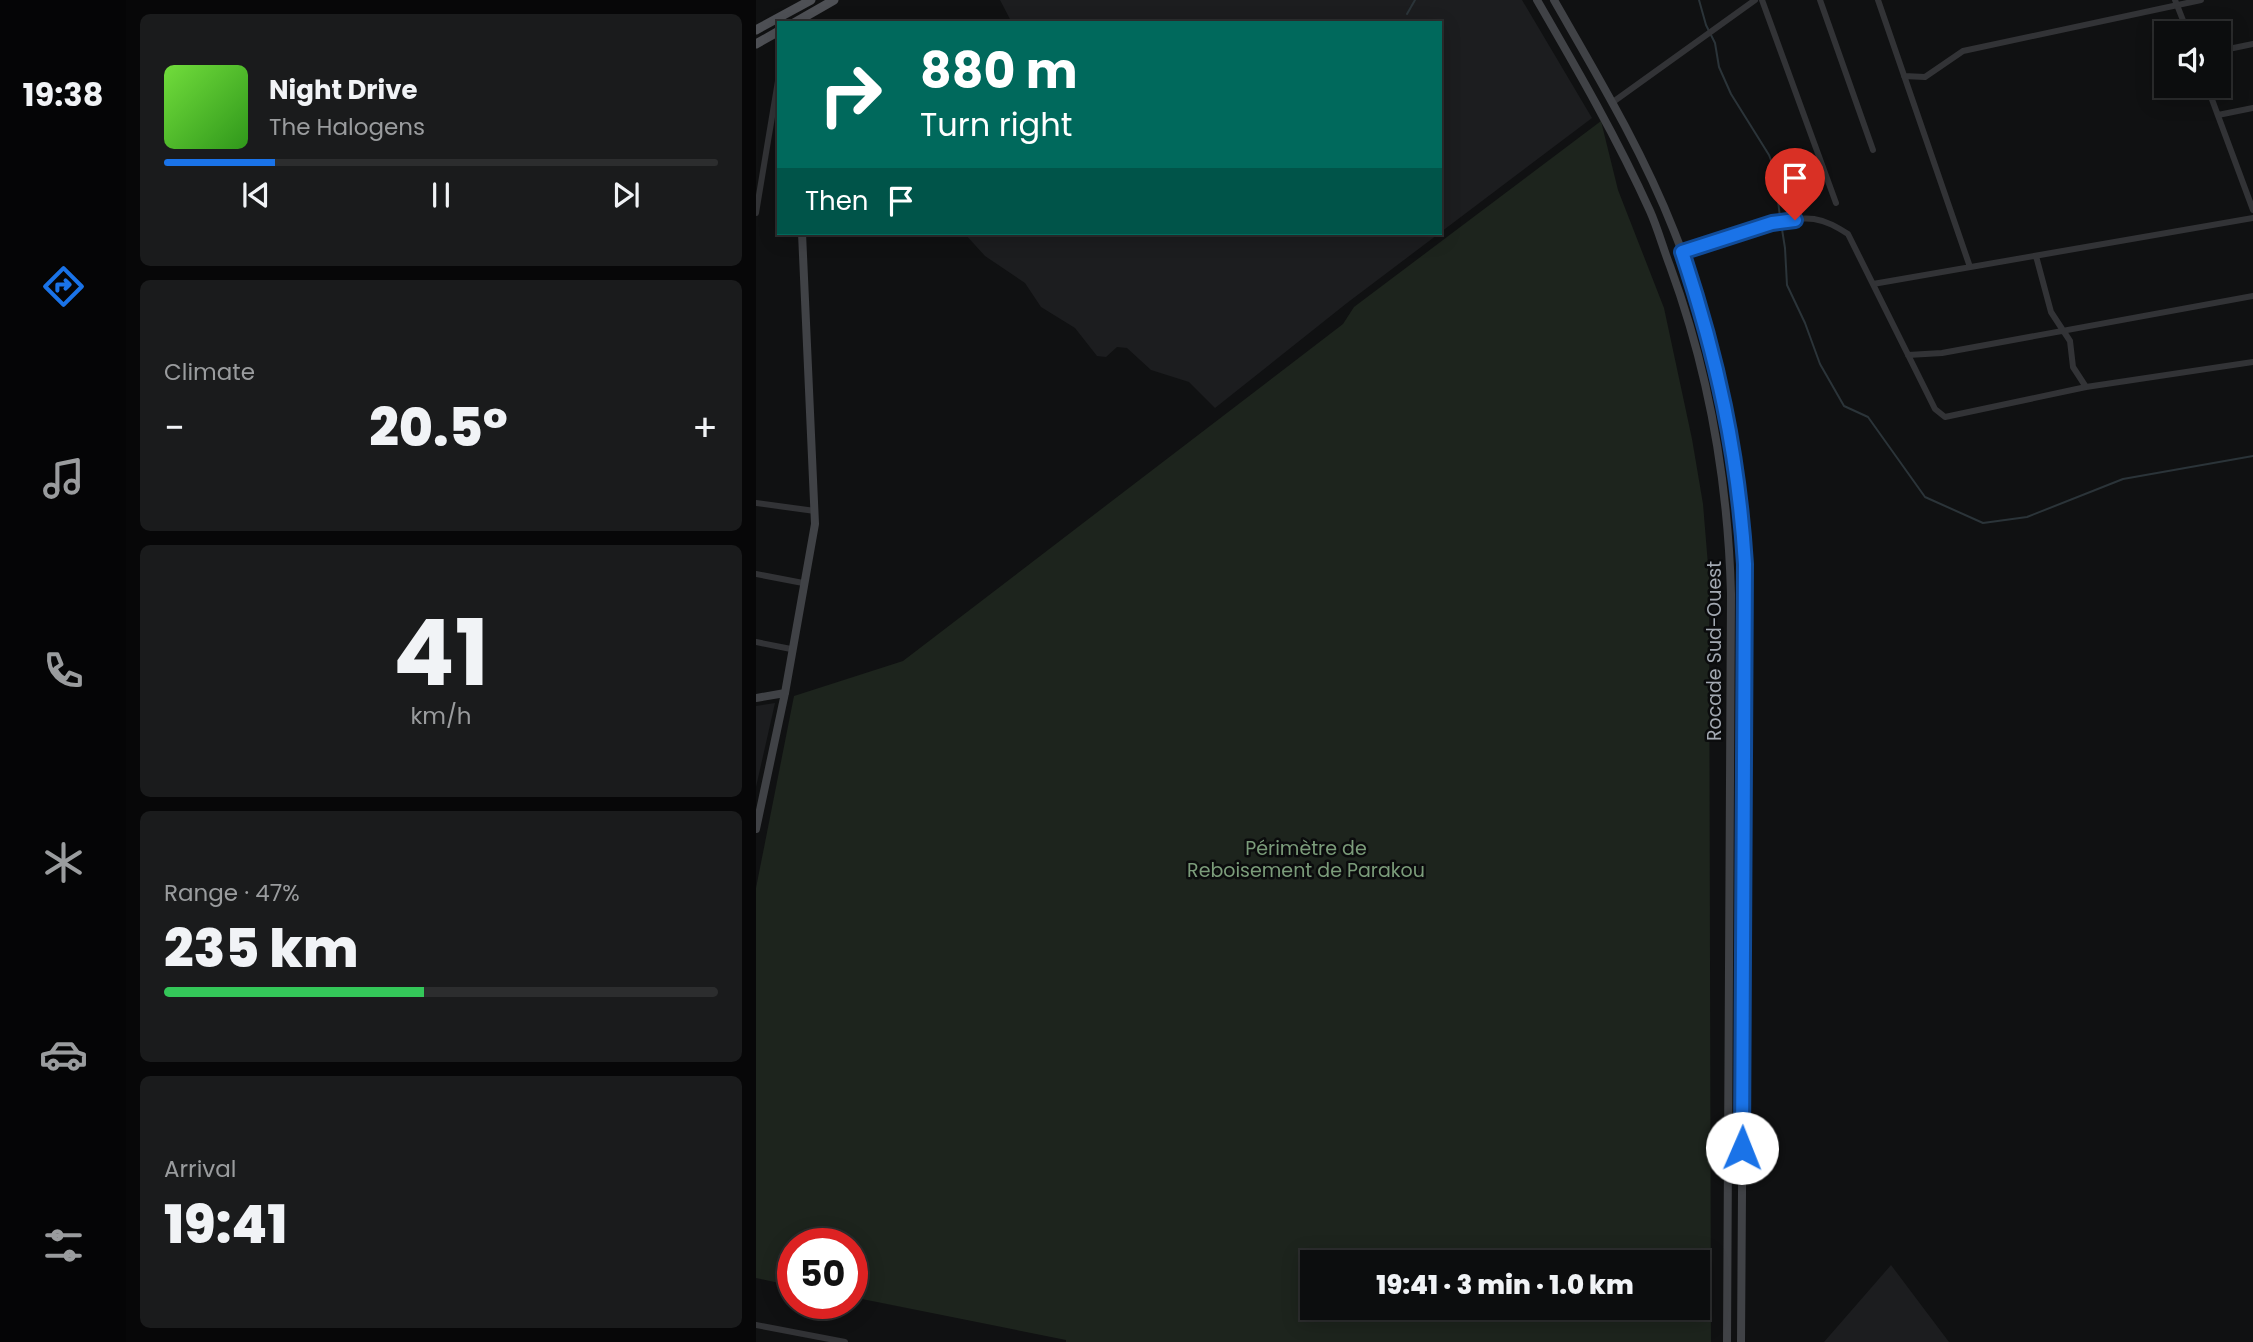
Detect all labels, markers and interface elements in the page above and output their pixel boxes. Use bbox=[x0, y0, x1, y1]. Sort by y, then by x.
map controls bbox=[2154, 21, 2231, 98]
button: sound bbox=[2154, 21, 2231, 98]
text: 880 m bbox=[920, 37, 1078, 105]
icon: right bbox=[805, 49, 896, 140]
text: 19:38 bbox=[23, 72, 103, 117]
text: Night Drive bbox=[269, 72, 417, 108]
text: Turn right bbox=[920, 102, 1072, 147]
text: The Halogens bbox=[269, 111, 425, 143]
pin bbox=[1765, 148, 1825, 220]
icon: arrive bbox=[1776, 159, 1814, 197]
icon: previous bbox=[237, 176, 275, 214]
icon: pause bbox=[422, 176, 460, 214]
icon: next bbox=[607, 176, 645, 214]
icon: arrive bbox=[882, 182, 920, 220]
text: Then bbox=[805, 183, 868, 219]
icon: directions bbox=[39, 262, 88, 311]
text: Climate bbox=[164, 356, 255, 388]
text: 20.5° bbox=[369, 391, 508, 464]
text: − bbox=[164, 401, 185, 454]
text: + bbox=[692, 401, 718, 454]
icon: music bbox=[39, 454, 88, 503]
street label: Rocade Sud-Ouest bbox=[1701, 561, 1728, 741]
text: 41 bbox=[393, 589, 489, 717]
icon: phone bbox=[39, 646, 88, 695]
text: km/h bbox=[410, 700, 472, 732]
park label: Périmètre de Reboisement de Parakou bbox=[1187, 835, 1425, 884]
icon: climate bbox=[39, 838, 88, 887]
text: Range · 47% bbox=[164, 877, 300, 909]
text: 235 km bbox=[164, 912, 358, 985]
icon: car bbox=[39, 1030, 88, 1079]
position arrow bbox=[1705, 1111, 1779, 1185]
text: Arrival bbox=[164, 1153, 236, 1185]
text: 19:41 bbox=[164, 1188, 287, 1261]
icon: filters bbox=[39, 1221, 88, 1270]
speed limit sign: 50 bbox=[777, 1228, 868, 1319]
text: 19:41 · 3 min · 1.0 km bbox=[1376, 1267, 1634, 1303]

